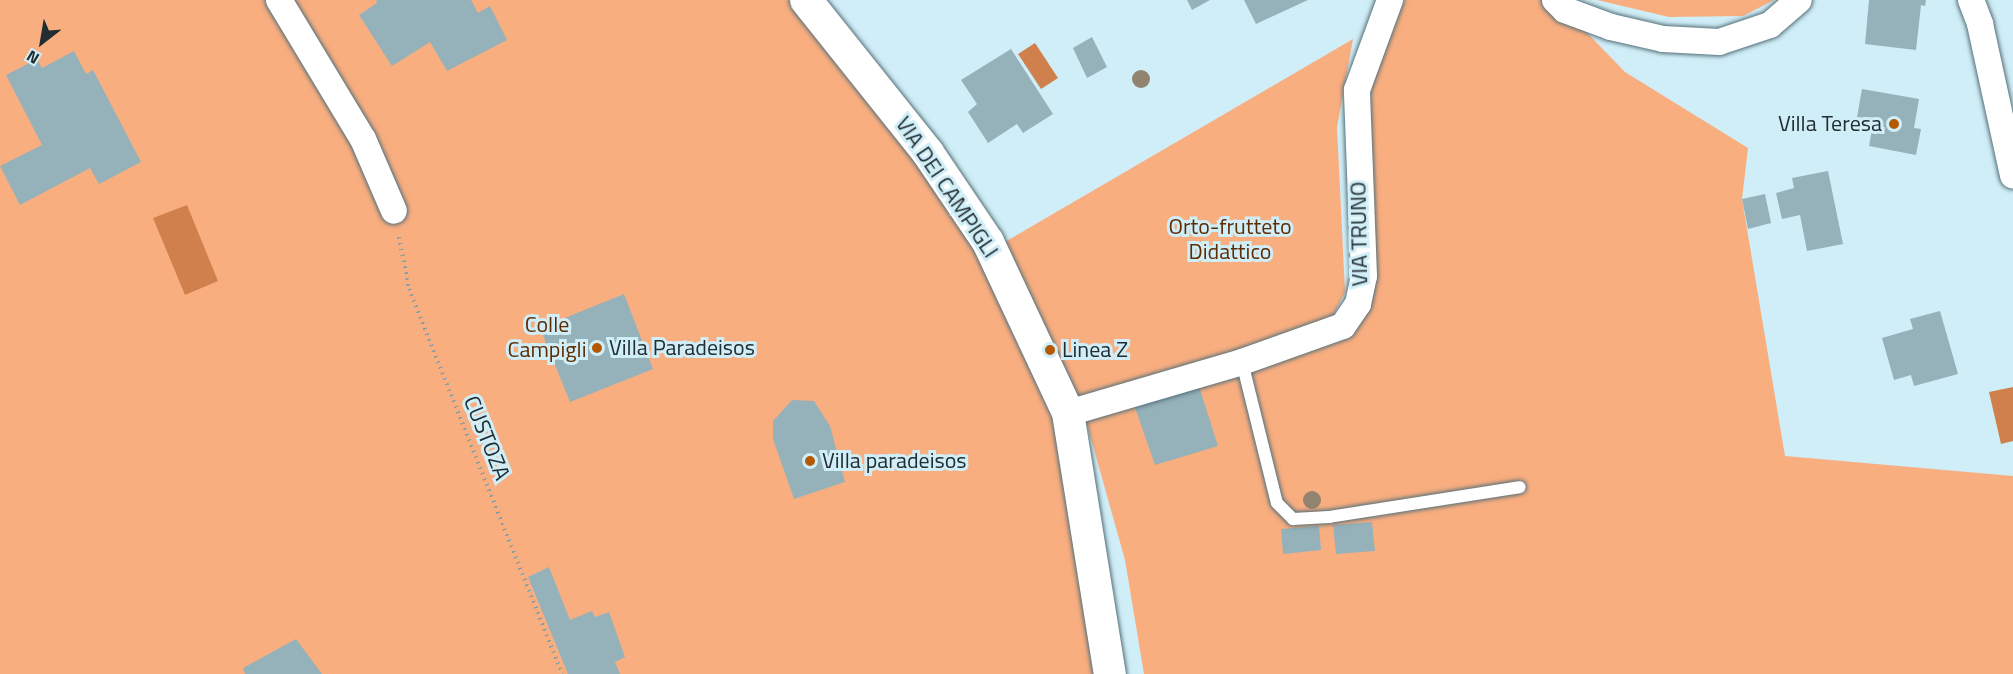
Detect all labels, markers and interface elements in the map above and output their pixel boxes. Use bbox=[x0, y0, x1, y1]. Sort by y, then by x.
north arrow bbox=[12, 12, 72, 72]
text: N bbox=[22, 44, 44, 71]
place label: Villa Teresa bbox=[1778, 111, 1882, 137]
street label: VIA DEI CAMPIGLI bbox=[890, 112, 1004, 262]
marker: Villa Teresa bbox=[1887, 117, 1901, 131]
street label: VIA TRUNO bbox=[1345, 181, 1373, 287]
park label: Orto-frutteto Didattico bbox=[1168, 213, 1292, 264]
park label: Colle Campigli bbox=[507, 311, 587, 362]
place label: Villa Paradeisos bbox=[609, 335, 755, 361]
place label: Linea Z bbox=[1062, 337, 1128, 363]
marker: Villa Paradeisos bbox=[590, 341, 604, 355]
marker: Linea Z bbox=[1043, 343, 1057, 357]
street label: CUSTOZA bbox=[458, 392, 516, 484]
place label: Villa paradeisos bbox=[822, 448, 967, 474]
marker: Villa paradeisos bbox=[803, 454, 817, 468]

